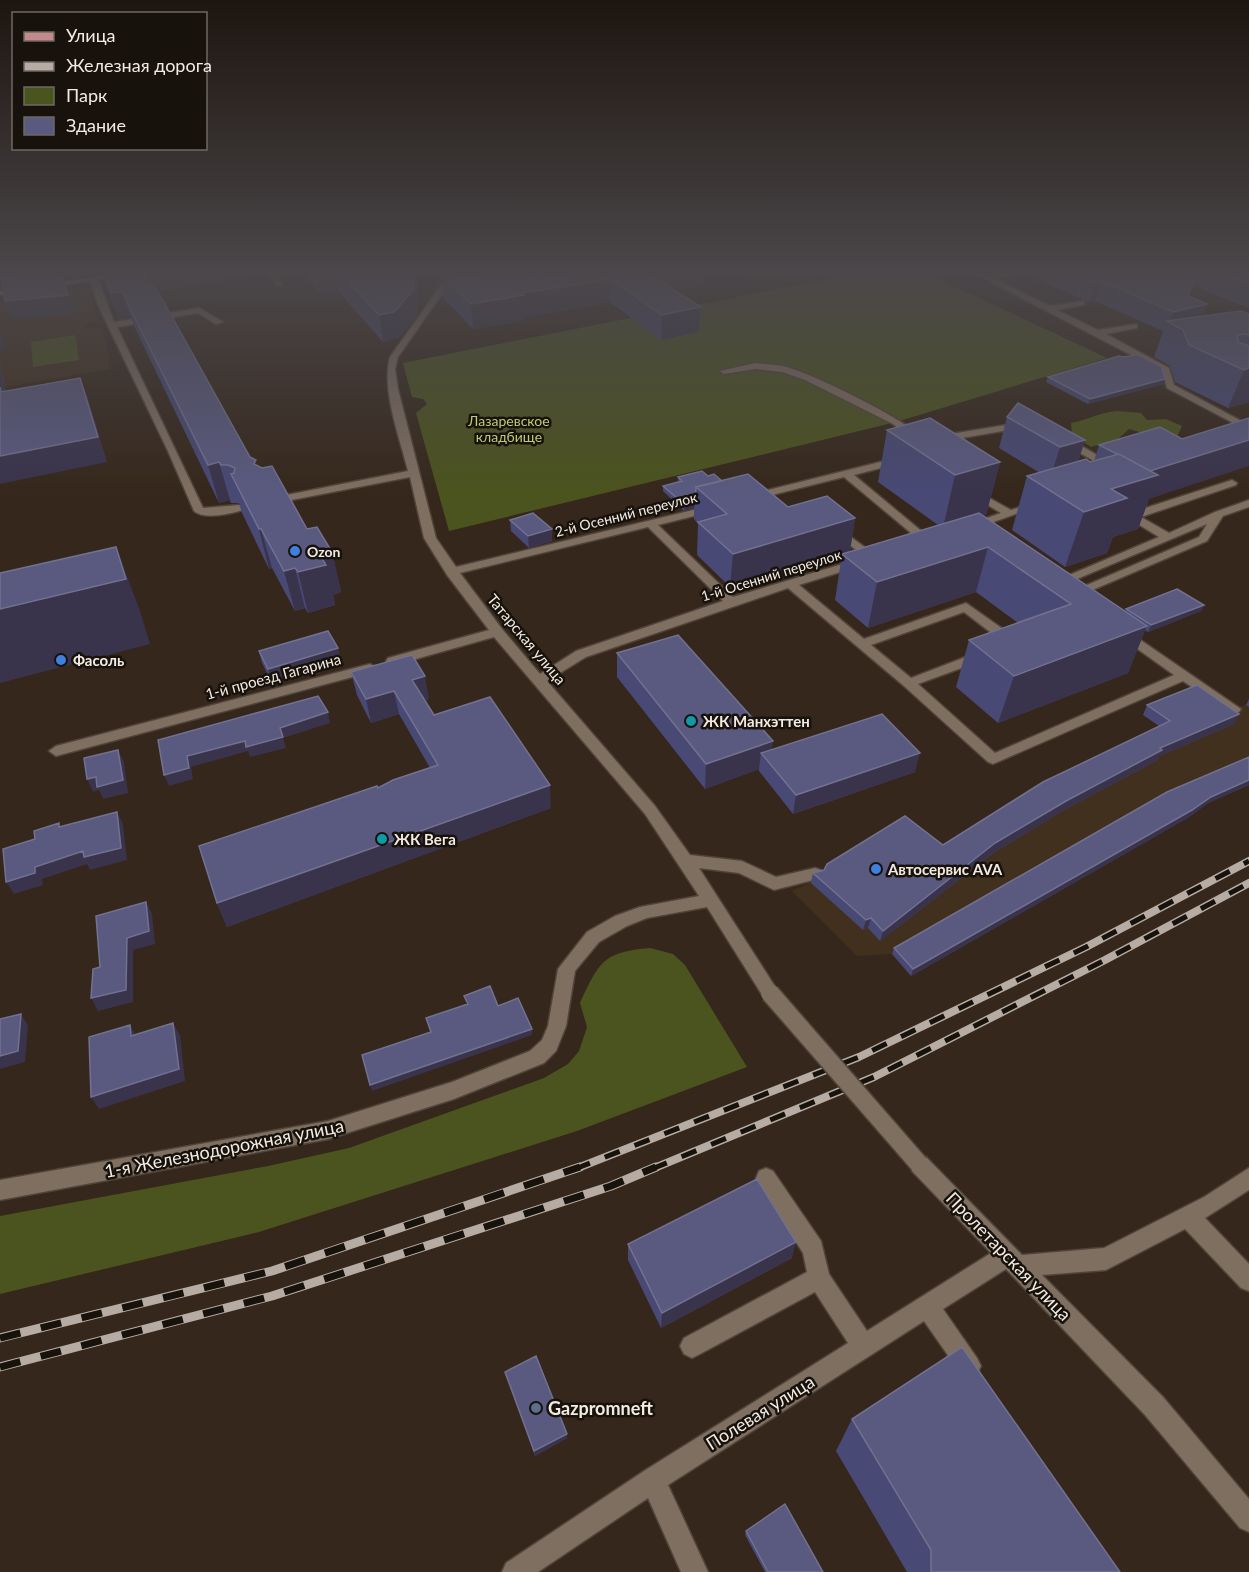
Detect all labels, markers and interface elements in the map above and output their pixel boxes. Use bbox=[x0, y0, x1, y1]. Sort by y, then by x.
legend bbox=[12, 12, 207, 150]
text: Улица bbox=[66, 24, 116, 46]
text: Железная дорога bbox=[66, 54, 212, 76]
text: Парк bbox=[66, 84, 108, 106]
text: Здание bbox=[66, 114, 126, 136]
park label: Лазаревское кладбище bbox=[467, 412, 550, 445]
street label: 2-й Осенний переулок bbox=[553, 488, 700, 540]
place label: Ozon bbox=[307, 543, 341, 560]
marker: Ozon bbox=[288, 544, 302, 558]
street label: 1-й Осенний переулок bbox=[699, 545, 844, 604]
street label: Татарская улица bbox=[484, 590, 570, 688]
street label: 1-й проезд Гагарина bbox=[203, 649, 343, 703]
place label: Фасоль bbox=[73, 651, 124, 669]
marker: Фасоль bbox=[54, 653, 68, 667]
place label: ЖК Манхэттен bbox=[703, 712, 810, 730]
marker: ЖК Манхэттен bbox=[684, 714, 698, 728]
place label: ЖК Вега bbox=[394, 830, 456, 848]
marker: ЖК Вега bbox=[375, 832, 389, 846]
place label: Автосервис AVA bbox=[887, 860, 1003, 878]
marker: Автосервис AVA bbox=[869, 862, 883, 876]
street label: 1-я Железнодорожная улица bbox=[103, 1114, 345, 1182]
street label: Пролетарская улица bbox=[942, 1187, 1076, 1325]
street label: Полевая улица bbox=[702, 1370, 818, 1454]
place label: Gazpromneft bbox=[548, 1397, 653, 1419]
marker: Gazpromneft bbox=[529, 1401, 543, 1415]

